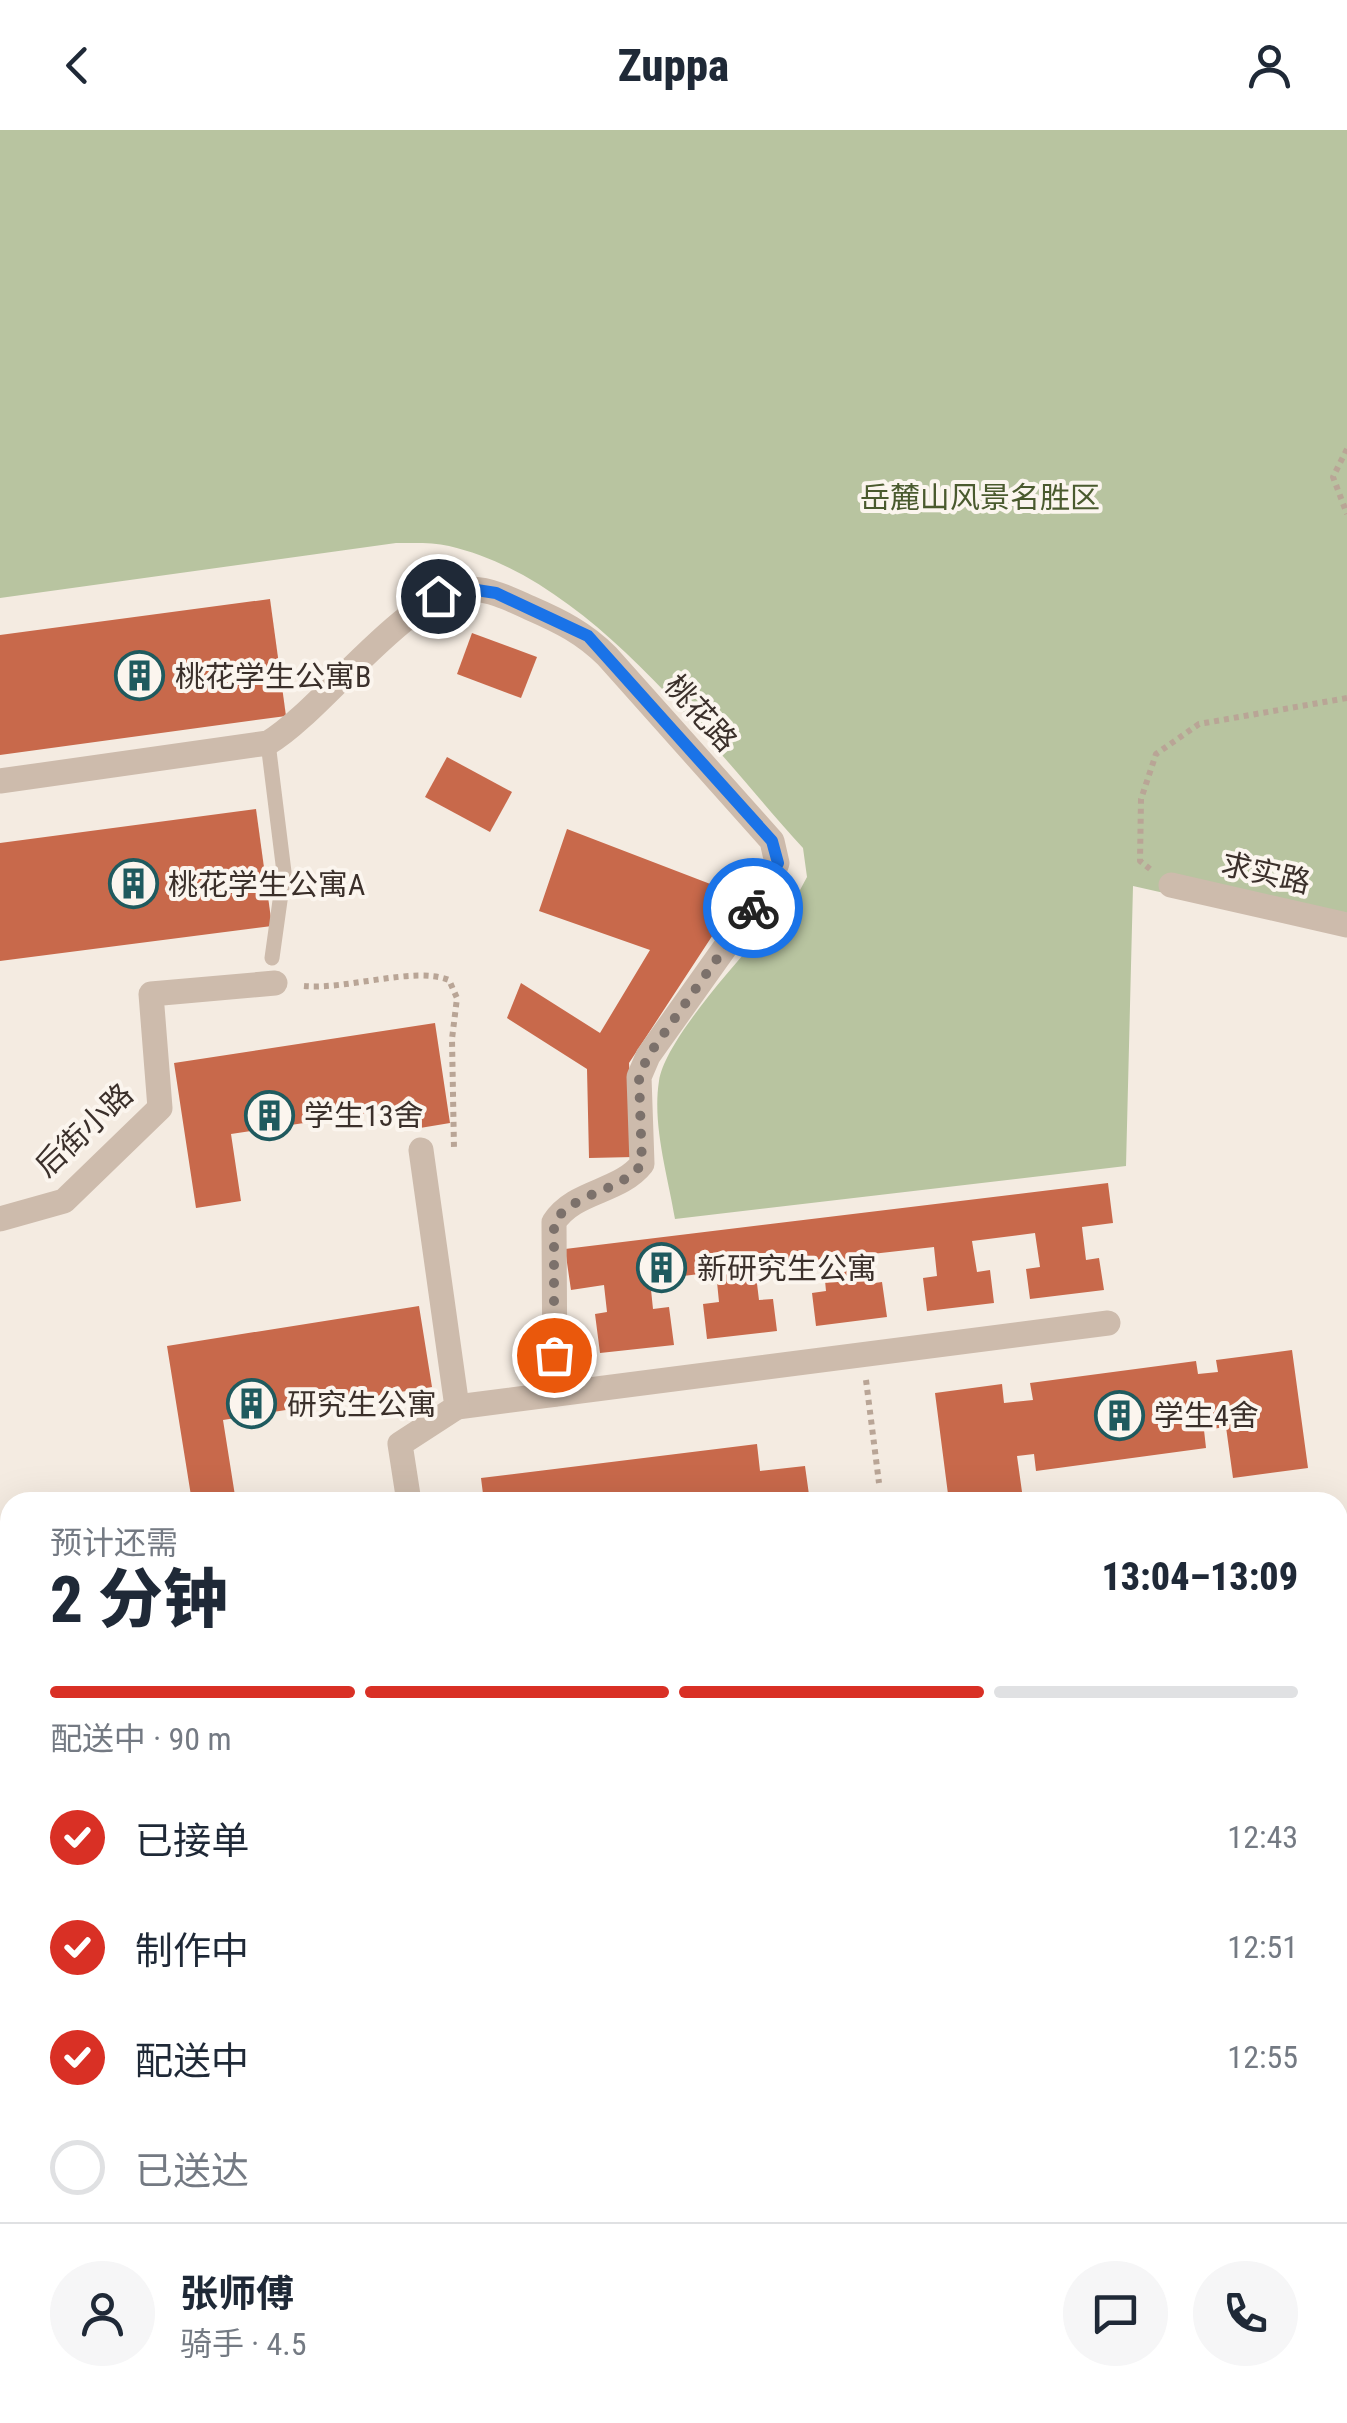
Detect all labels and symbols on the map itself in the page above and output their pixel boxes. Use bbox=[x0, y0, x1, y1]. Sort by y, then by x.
park label: 岳麓山风景名胜区 bbox=[860, 480, 1100, 515]
pin bbox=[396, 554, 481, 639]
building icon: 桃花学生公寓B bbox=[114, 650, 166, 702]
place label: 桃花学生公寓B bbox=[175, 659, 371, 694]
street label: 桃花路 bbox=[658, 668, 744, 758]
street label: 求实路 bbox=[1218, 846, 1314, 900]
building icon: 桃花学生公寓A bbox=[107, 858, 159, 910]
courier bbox=[703, 858, 803, 958]
place label: 桃花学生公寓A bbox=[168, 867, 365, 902]
street label: 后街小路 bbox=[28, 1076, 140, 1184]
building icon: 学生13舍 bbox=[243, 1089, 295, 1141]
place label: 学生13舍 bbox=[304, 1098, 424, 1133]
building icon: 新研究生公寓 bbox=[636, 1242, 688, 1294]
place label: 新研究生公寓 bbox=[697, 1251, 877, 1286]
pin bbox=[512, 1313, 597, 1398]
building icon: 研究生公寓 bbox=[226, 1378, 278, 1430]
place label: 研究生公寓 bbox=[287, 1387, 437, 1422]
building icon: 学生4舍 bbox=[1093, 1389, 1145, 1441]
place label: 学生4舍 bbox=[1154, 1398, 1259, 1433]

